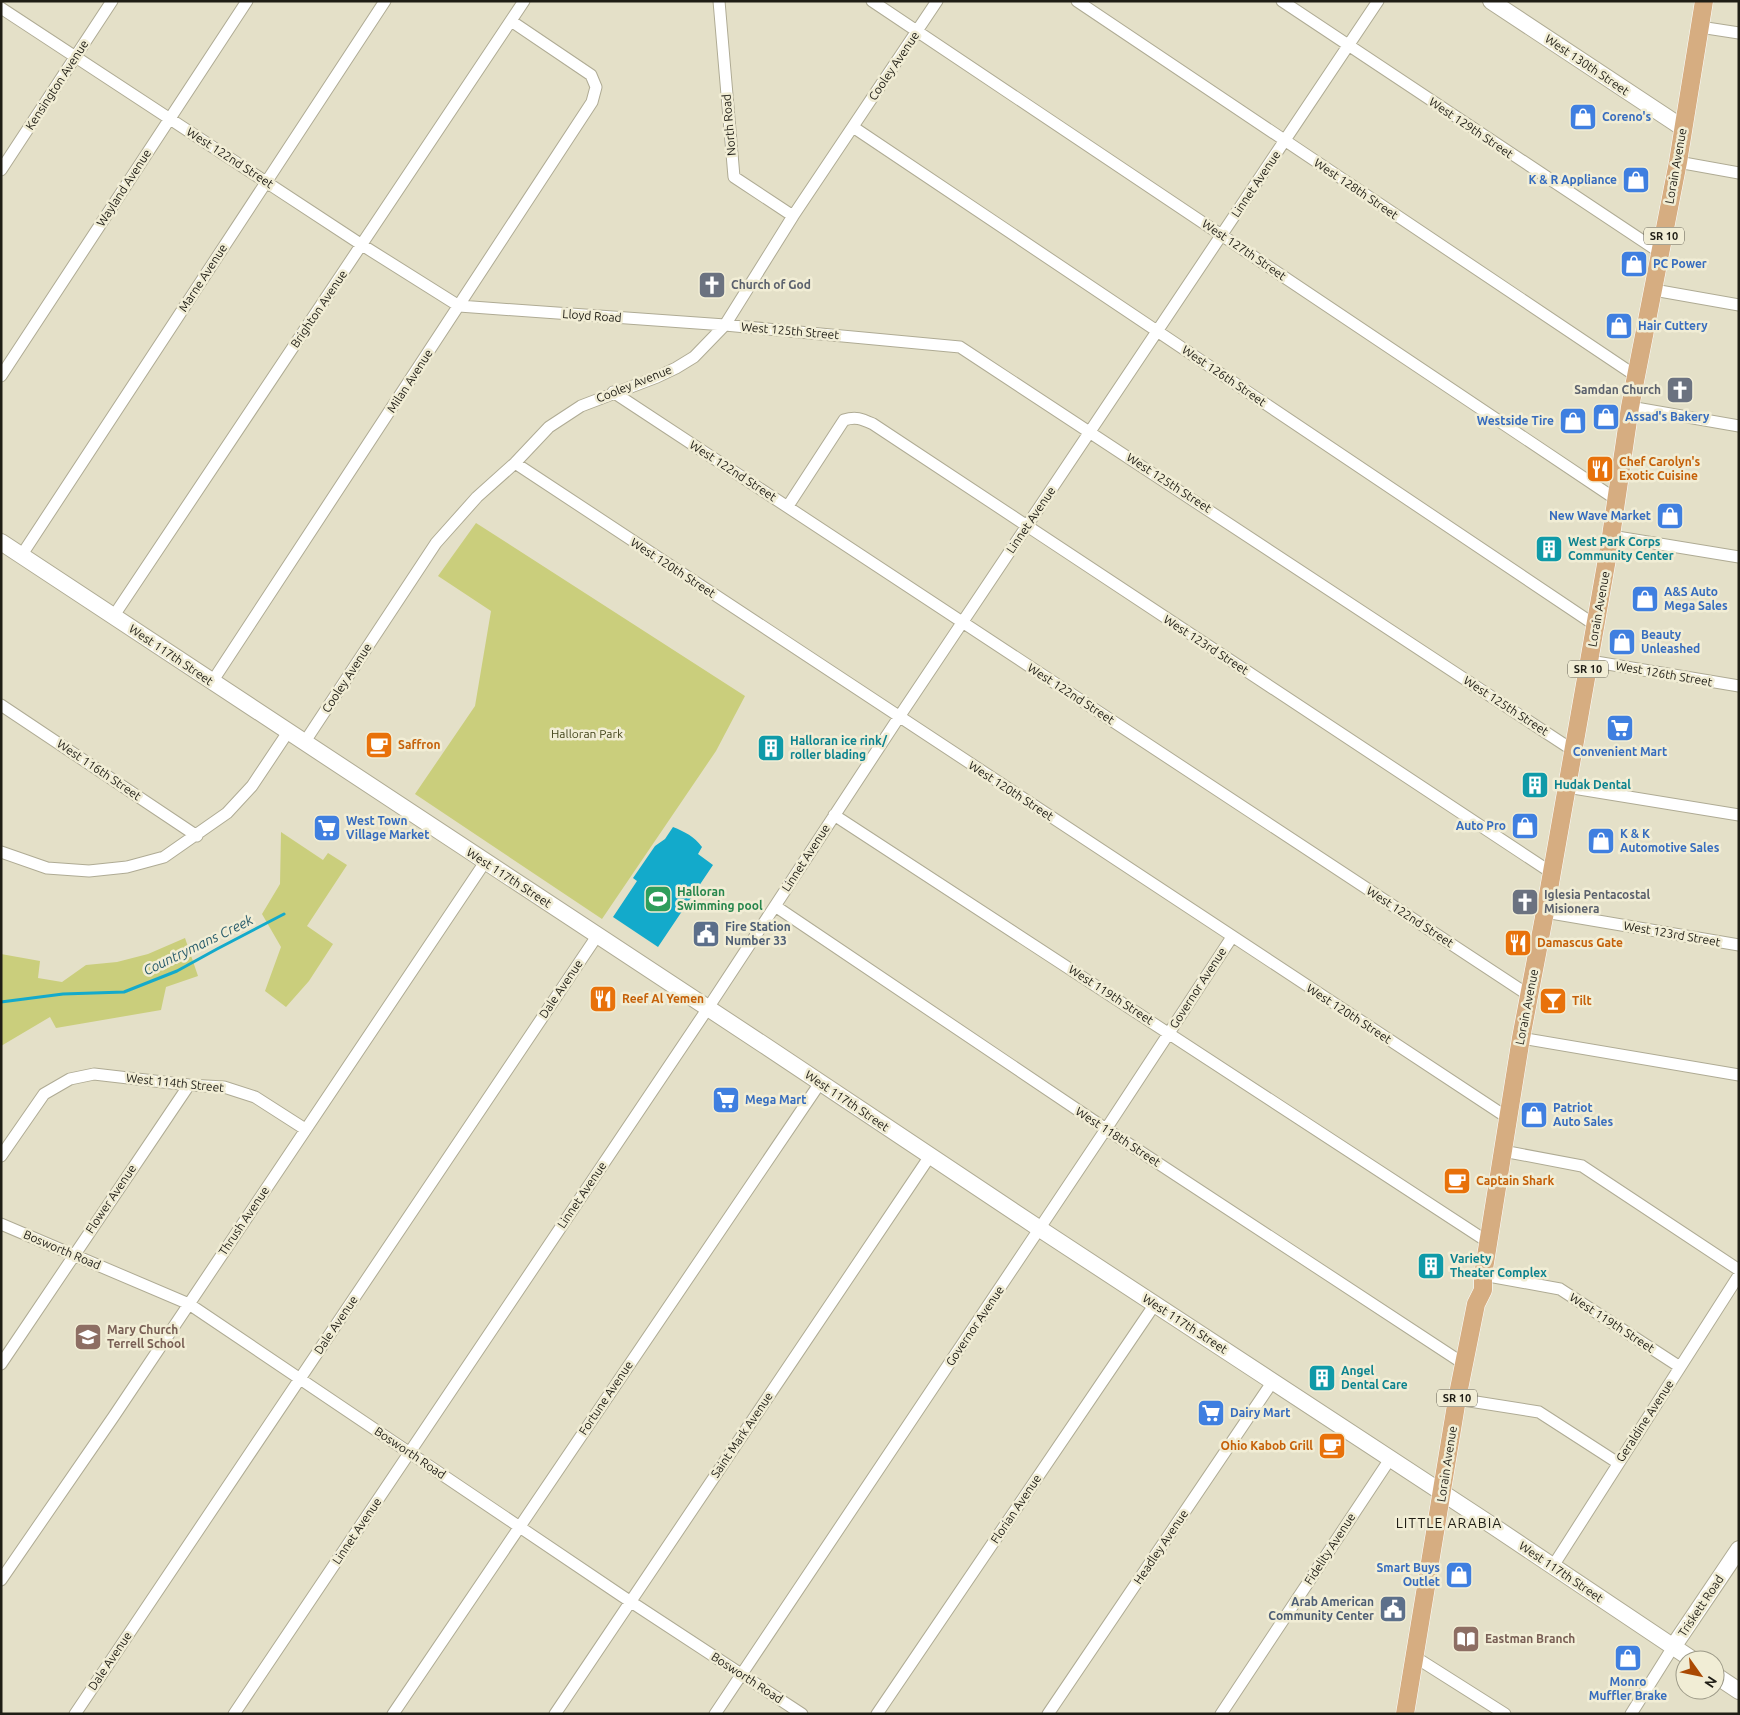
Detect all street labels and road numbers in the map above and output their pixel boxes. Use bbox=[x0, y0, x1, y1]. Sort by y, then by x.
street label: Cooley Avenue bbox=[866, 29, 921, 103]
street label: West 130th Street bbox=[1543, 32, 1632, 98]
street label: Kensington Avenue bbox=[23, 37, 90, 132]
street label: North Road bbox=[719, 94, 738, 157]
street label: West 129th Street bbox=[1427, 95, 1516, 161]
street label: West 122nd Street bbox=[185, 125, 276, 191]
street label: Lorain Avenue bbox=[1662, 127, 1689, 205]
street label: Wayland Avenue bbox=[94, 147, 153, 229]
street label: Linnet Avenue bbox=[1229, 148, 1283, 219]
street label: West 128th Street bbox=[1312, 156, 1401, 222]
street label: West 127th Street bbox=[1200, 217, 1289, 283]
road number: SR 10 bbox=[1644, 228, 1684, 245]
street label: Marne Avenue bbox=[176, 242, 229, 314]
street label: Brighton Avenue bbox=[288, 268, 349, 350]
street label: Lloyd Road bbox=[562, 307, 622, 324]
street label: West 125th Street bbox=[740, 320, 840, 341]
street label: West 126th Street bbox=[1180, 343, 1269, 409]
street label: Milan Avenue bbox=[384, 347, 435, 415]
street label: Cooley Avenue bbox=[594, 363, 673, 405]
street label: West 122nd Street bbox=[688, 438, 779, 504]
street label: West 125th Street bbox=[1124, 450, 1214, 515]
street label: Linnet Avenue bbox=[1004, 484, 1058, 555]
street label: West 120th Street bbox=[628, 535, 718, 600]
street label: Lorain Avenue bbox=[1585, 570, 1612, 648]
street label: West 123rd Street bbox=[1161, 612, 1251, 677]
street label: West 117th Street bbox=[127, 622, 216, 688]
street label: Cooley Avenue bbox=[319, 641, 374, 715]
street label: West 126th Street bbox=[1615, 659, 1714, 688]
street label: West 122nd Street bbox=[1026, 661, 1117, 727]
road number: SR 10 bbox=[1568, 661, 1608, 678]
street label: West 125th Street bbox=[1461, 673, 1551, 738]
street label: West 116th Street bbox=[55, 737, 144, 803]
street label: West 120th Street bbox=[966, 758, 1056, 823]
street label: Linnet Avenue bbox=[779, 822, 832, 894]
street label: West 117th Street bbox=[464, 845, 554, 910]
street label: West 122nd Street bbox=[1365, 884, 1456, 950]
street label: West 123rd Street bbox=[1623, 919, 1722, 948]
street label: Governor Avenue bbox=[1167, 945, 1229, 1031]
street label: Dale Avenue bbox=[536, 957, 585, 1020]
street label: West 119th Street bbox=[1066, 962, 1156, 1027]
street label: Lorain Avenue bbox=[1513, 968, 1540, 1046]
street label: West 120th Street bbox=[1304, 981, 1394, 1046]
street label: West 117th Street bbox=[803, 1068, 892, 1134]
street label: West 114th Street bbox=[125, 1071, 225, 1094]
street label: West 118th Street bbox=[1073, 1104, 1163, 1169]
street label: Linnet Avenue bbox=[555, 1159, 609, 1230]
street label: Flower Avenue bbox=[83, 1162, 138, 1236]
street label: Thrush Avenue bbox=[216, 1184, 271, 1258]
street label: Bosworth Road bbox=[22, 1227, 103, 1272]
street label: Governor Avenue bbox=[943, 1283, 1006, 1368]
street label: West 119th Street bbox=[1567, 1290, 1657, 1355]
street label: West 117th Street bbox=[1140, 1291, 1230, 1356]
street label: Dale Avenue bbox=[311, 1293, 360, 1356]
street label: Fortune Avenue bbox=[576, 1358, 635, 1437]
street label: Geraldine Avenue bbox=[1613, 1377, 1676, 1464]
street label: Saint Mark Avenue bbox=[708, 1390, 775, 1480]
road number: SR 10 bbox=[1437, 1390, 1477, 1406]
street label: Bosworth Road bbox=[372, 1424, 448, 1481]
street label: Lorain Avenue bbox=[1434, 1425, 1459, 1503]
street label: Florian Avenue bbox=[988, 1472, 1043, 1546]
street label: Linnet Avenue bbox=[330, 1495, 384, 1566]
street label: Headley Avenue bbox=[1131, 1507, 1190, 1586]
street label: Fidelity Avenue bbox=[1302, 1511, 1358, 1587]
street label: West 117th Street bbox=[1517, 1539, 1606, 1605]
street label: Triskett Road bbox=[1675, 1573, 1726, 1639]
street label: Dale Avenue bbox=[85, 1629, 134, 1692]
street label: Bosworth Road bbox=[709, 1650, 785, 1706]

